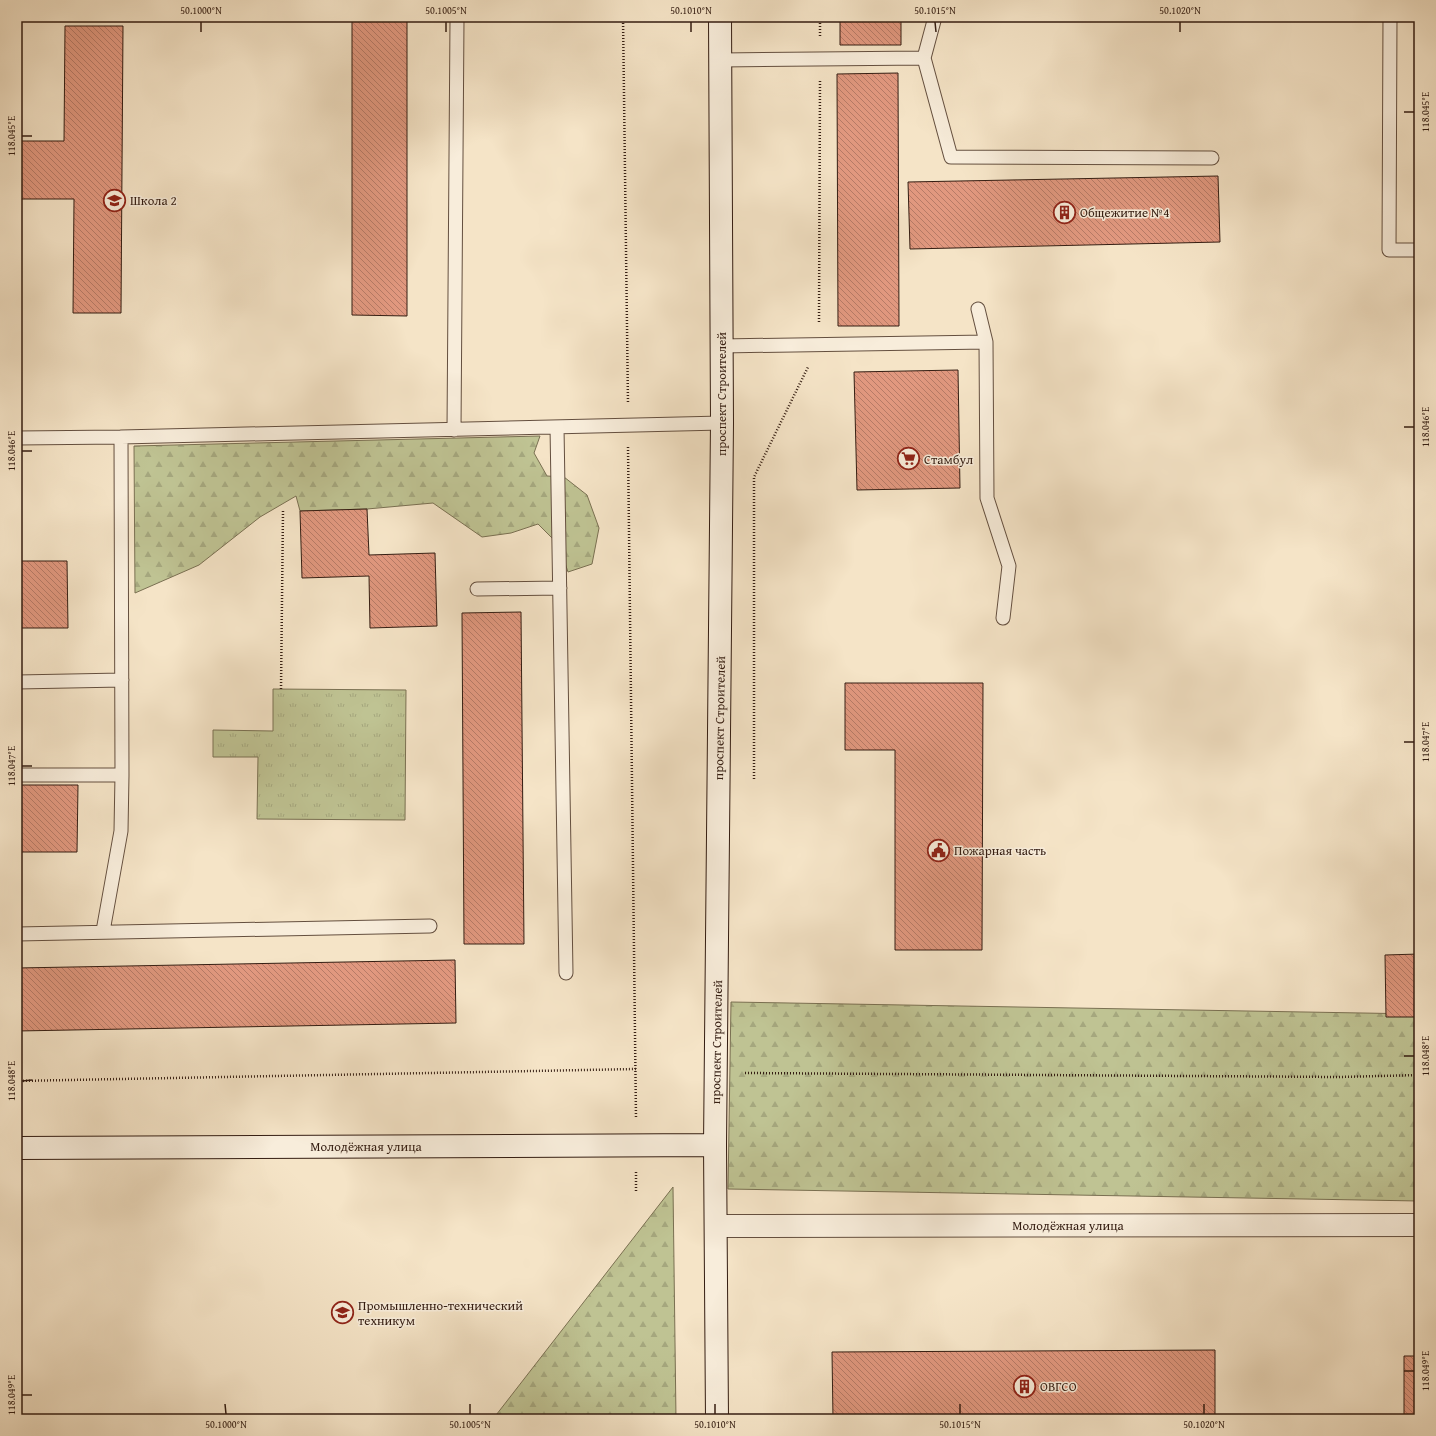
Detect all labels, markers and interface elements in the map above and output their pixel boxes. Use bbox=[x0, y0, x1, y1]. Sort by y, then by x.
text: 50.1000°N bbox=[180, 3, 222, 18]
text: 50.1005°N bbox=[425, 3, 467, 18]
text: 50.1010°N bbox=[670, 3, 712, 18]
text: 50.1015°N bbox=[914, 3, 956, 18]
text: 50.1020°N bbox=[1159, 3, 1201, 18]
text: 118.045°E bbox=[1418, 92, 1433, 132]
text: 118.045°E bbox=[4, 116, 19, 156]
school or university icon: Школа 2 bbox=[101, 187, 127, 213]
place label: Школа 2 bbox=[130, 191, 177, 210]
building icon: Общежитие №4 bbox=[1051, 199, 1077, 225]
place label: Общежитие №4 bbox=[1080, 203, 1169, 222]
street label: проспект Строителей bbox=[712, 332, 731, 456]
text: 118.046°E bbox=[1418, 407, 1433, 447]
text: 118.046°E bbox=[4, 431, 19, 471]
supermarket icon: Стамбул bbox=[895, 446, 921, 472]
place label: Стамбул bbox=[924, 450, 973, 469]
street label: проспект Строителей bbox=[709, 655, 730, 780]
text: 118.047°E bbox=[1418, 722, 1433, 762]
text: 118.047°E bbox=[4, 746, 19, 786]
public building icon: Пожарная часть bbox=[926, 837, 952, 863]
place label: Пожарная часть bbox=[954, 841, 1046, 860]
street label: проспект Строителей bbox=[706, 979, 727, 1104]
text: 118.048°E bbox=[1418, 1036, 1433, 1076]
text: 118.048°E bbox=[4, 1061, 19, 1101]
street label: Молодёжная улица bbox=[310, 1137, 423, 1156]
street label: Молодёжная улица bbox=[1012, 1216, 1125, 1235]
place label: Промышленно-технический техникум bbox=[358, 1296, 523, 1330]
school or university icon: Промышленно-технический техникум bbox=[330, 1299, 356, 1325]
text: 118.049°E bbox=[1418, 1351, 1433, 1391]
building icon: ОВГСО bbox=[1011, 1373, 1037, 1399]
text: 118.049°E bbox=[4, 1375, 19, 1415]
place label: ОВГСО bbox=[1040, 1377, 1077, 1396]
text: 50.1000°N bbox=[205, 1417, 247, 1432]
text: 50.1005°N bbox=[449, 1417, 491, 1432]
text: 50.1010°N bbox=[694, 1417, 736, 1432]
text: 50.1015°N bbox=[939, 1417, 981, 1432]
text: 50.1020°N bbox=[1183, 1417, 1225, 1432]

